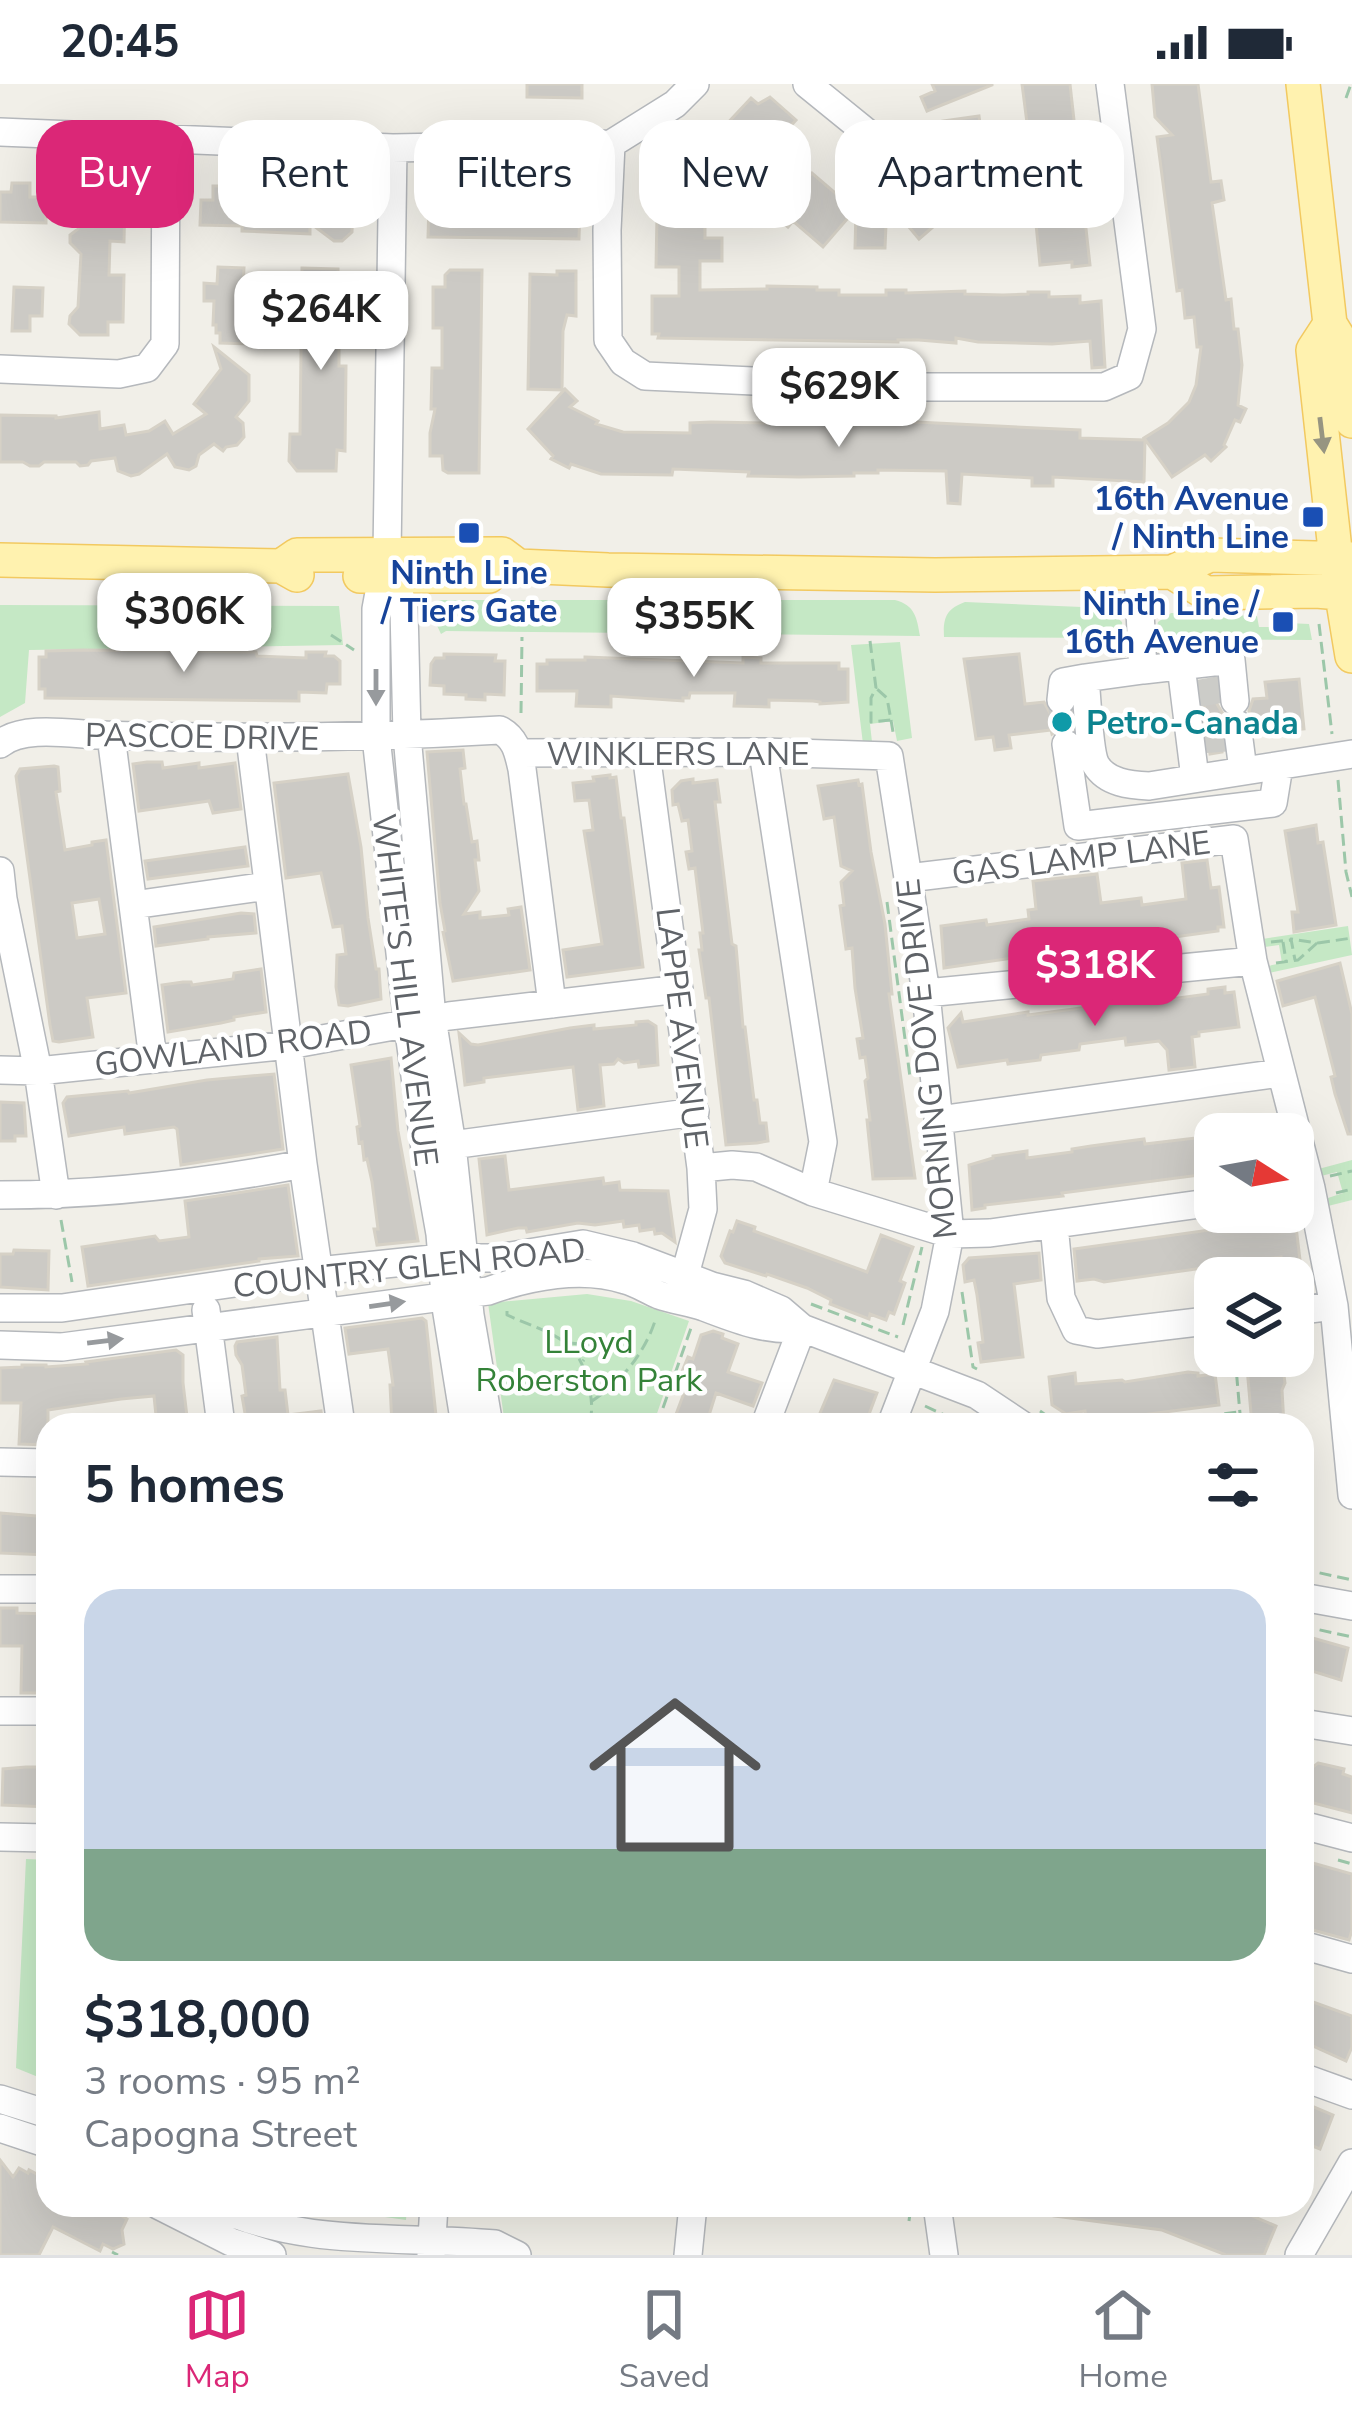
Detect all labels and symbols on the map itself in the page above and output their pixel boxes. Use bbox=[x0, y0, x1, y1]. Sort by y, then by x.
pin: $264K bbox=[237, 271, 405, 373]
pin: $629K bbox=[755, 348, 923, 450]
one-way arrow bbox=[1313, 417, 1332, 454]
place label: 16th Avenue / Ninth Line bbox=[1094, 477, 1289, 560]
marker: 16th Avenue / Ninth Line bbox=[1300, 504, 1326, 530]
marker: Ninth Line / Tiers Gate bbox=[456, 520, 482, 546]
place label: Ninth Line / Tiers Gate bbox=[380, 551, 557, 634]
pin: $306K bbox=[100, 573, 268, 675]
pin: $355K bbox=[610, 578, 778, 680]
place label: Ninth Line / 16th Avenue bbox=[1064, 582, 1260, 665]
marker: Ninth Line / 16th Avenue bbox=[1270, 609, 1296, 635]
one-way arrow bbox=[366, 669, 386, 707]
place label: Petro-Canada bbox=[1086, 701, 1299, 746]
marker: Petro-Canada bbox=[1049, 709, 1075, 735]
street label: PASCOE DRIVE bbox=[84, 713, 319, 762]
street label: WINKLERS LANE bbox=[547, 732, 809, 777]
street label: WHITE'S HILL AVENUE bbox=[361, 811, 448, 1169]
street label: GAS LAMP LANE bbox=[949, 820, 1213, 897]
street label: MORNING DOVE DRIVE bbox=[886, 876, 969, 1241]
street label: LAPPE AVENUE bbox=[644, 905, 719, 1151]
pin: $318K bbox=[1011, 927, 1179, 1029]
street label: GOWLAND ROAD bbox=[92, 1009, 374, 1088]
north arrow bbox=[1194, 1113, 1314, 1233]
street label: COUNTRY GLEN ROAD bbox=[231, 1228, 588, 1309]
one-way arrow bbox=[368, 1294, 406, 1313]
park label: LLoyd Roberston Park bbox=[475, 1320, 703, 1403]
one-way arrow bbox=[86, 1332, 124, 1351]

